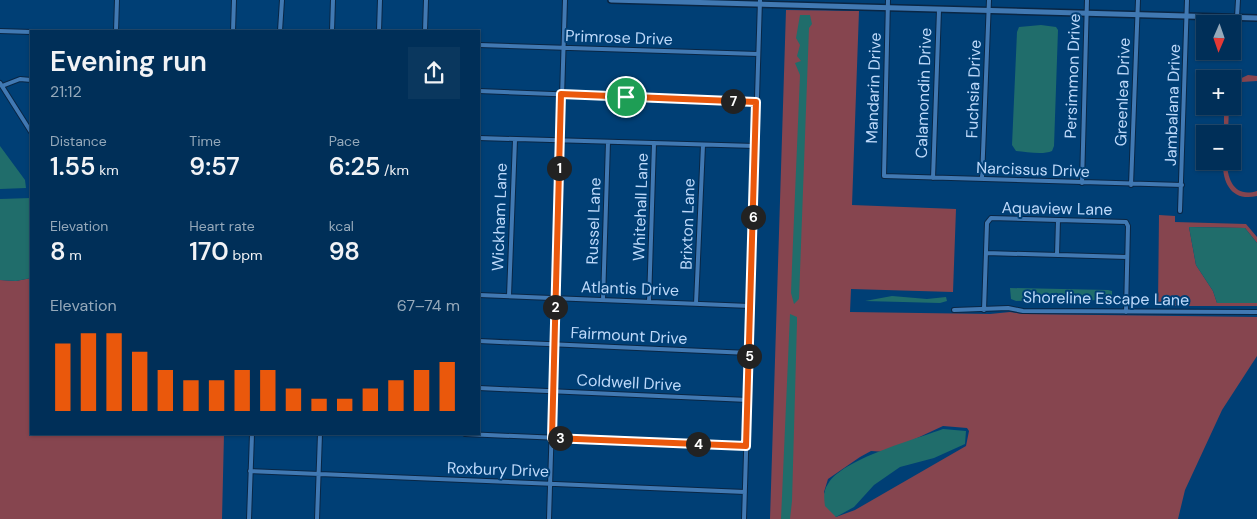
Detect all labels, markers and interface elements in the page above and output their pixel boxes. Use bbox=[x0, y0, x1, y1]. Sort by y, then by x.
street label: Persimmon Drive bbox=[1060, 13, 1085, 139]
north arrow bbox=[1196, 15, 1241, 60]
map controls bbox=[1196, 15, 1241, 170]
street label: Primrose Drive bbox=[565, 25, 673, 50]
street label: Calamondin Drive bbox=[911, 27, 936, 159]
street label: Mandarin Drive bbox=[861, 32, 886, 144]
street label: Greenlea Drive bbox=[1110, 37, 1135, 147]
street label: Fuchsia Drive bbox=[961, 39, 986, 139]
text: Evening run bbox=[50, 43, 207, 80]
street label: Jambalana Drive bbox=[1160, 44, 1185, 166]
button: share bbox=[408, 47, 460, 99]
button: + bbox=[1196, 70, 1241, 115]
pin bbox=[605, 76, 647, 118]
text: 21:12 bbox=[50, 81, 82, 102]
icon: arrive bbox=[612, 83, 640, 111]
pin: 7 bbox=[720, 88, 746, 114]
text: 7 bbox=[730, 92, 737, 110]
button: − bbox=[1196, 125, 1241, 170]
text: Distance bbox=[50, 132, 107, 150]
text: Time bbox=[189, 132, 221, 150]
text: Pace bbox=[329, 132, 360, 150]
text: 1.55 bbox=[50, 150, 96, 183]
text: 9:57 bbox=[189, 150, 240, 183]
text: 6:25 bbox=[329, 150, 380, 183]
street label: Whitehall Lane bbox=[628, 152, 653, 262]
pin: 1 bbox=[546, 156, 572, 180]
street label: Narcissus Drive bbox=[976, 157, 1090, 182]
text: 1 bbox=[557, 159, 562, 177]
text: km bbox=[96, 161, 119, 179]
text: /km bbox=[380, 161, 409, 179]
street label: Wickham Lane bbox=[487, 162, 512, 272]
street label: Russel Lane bbox=[581, 177, 606, 265]
street label: Brixton Lane bbox=[675, 178, 700, 270]
street label: Aquaview Lane bbox=[1001, 197, 1113, 220]
pin: 6 bbox=[740, 204, 766, 230]
text: 6 bbox=[749, 208, 758, 226]
text: Elevation bbox=[50, 217, 108, 235]
text: Heart rate bbox=[189, 217, 255, 235]
text: kcal bbox=[329, 217, 354, 235]
text: 8 bbox=[50, 235, 66, 268]
text: 170 bbox=[189, 235, 229, 268]
text: 98 bbox=[329, 235, 360, 268]
text: m bbox=[66, 246, 82, 264]
text: bpm bbox=[229, 246, 262, 264]
street label: Atlantis Drive bbox=[581, 276, 679, 301]
street label: Shoreline Escape Lane bbox=[1023, 287, 1189, 310]
pin: 2 bbox=[542, 294, 568, 320]
text: Elevation bbox=[50, 295, 117, 316]
text: 67–74 m bbox=[397, 295, 460, 316]
text: 2 bbox=[551, 298, 560, 316]
street label: Fairmount Drive bbox=[570, 322, 688, 349]
pin: 5 bbox=[736, 344, 762, 368]
text: 5 bbox=[745, 347, 754, 365]
street label: Coldwell Drive bbox=[576, 369, 682, 396]
pin: 3 bbox=[548, 426, 572, 450]
text: 3 bbox=[556, 429, 565, 447]
pin: 4 bbox=[686, 432, 710, 456]
text: 4 bbox=[694, 435, 703, 453]
street label: Roxbury Drive bbox=[447, 457, 549, 482]

